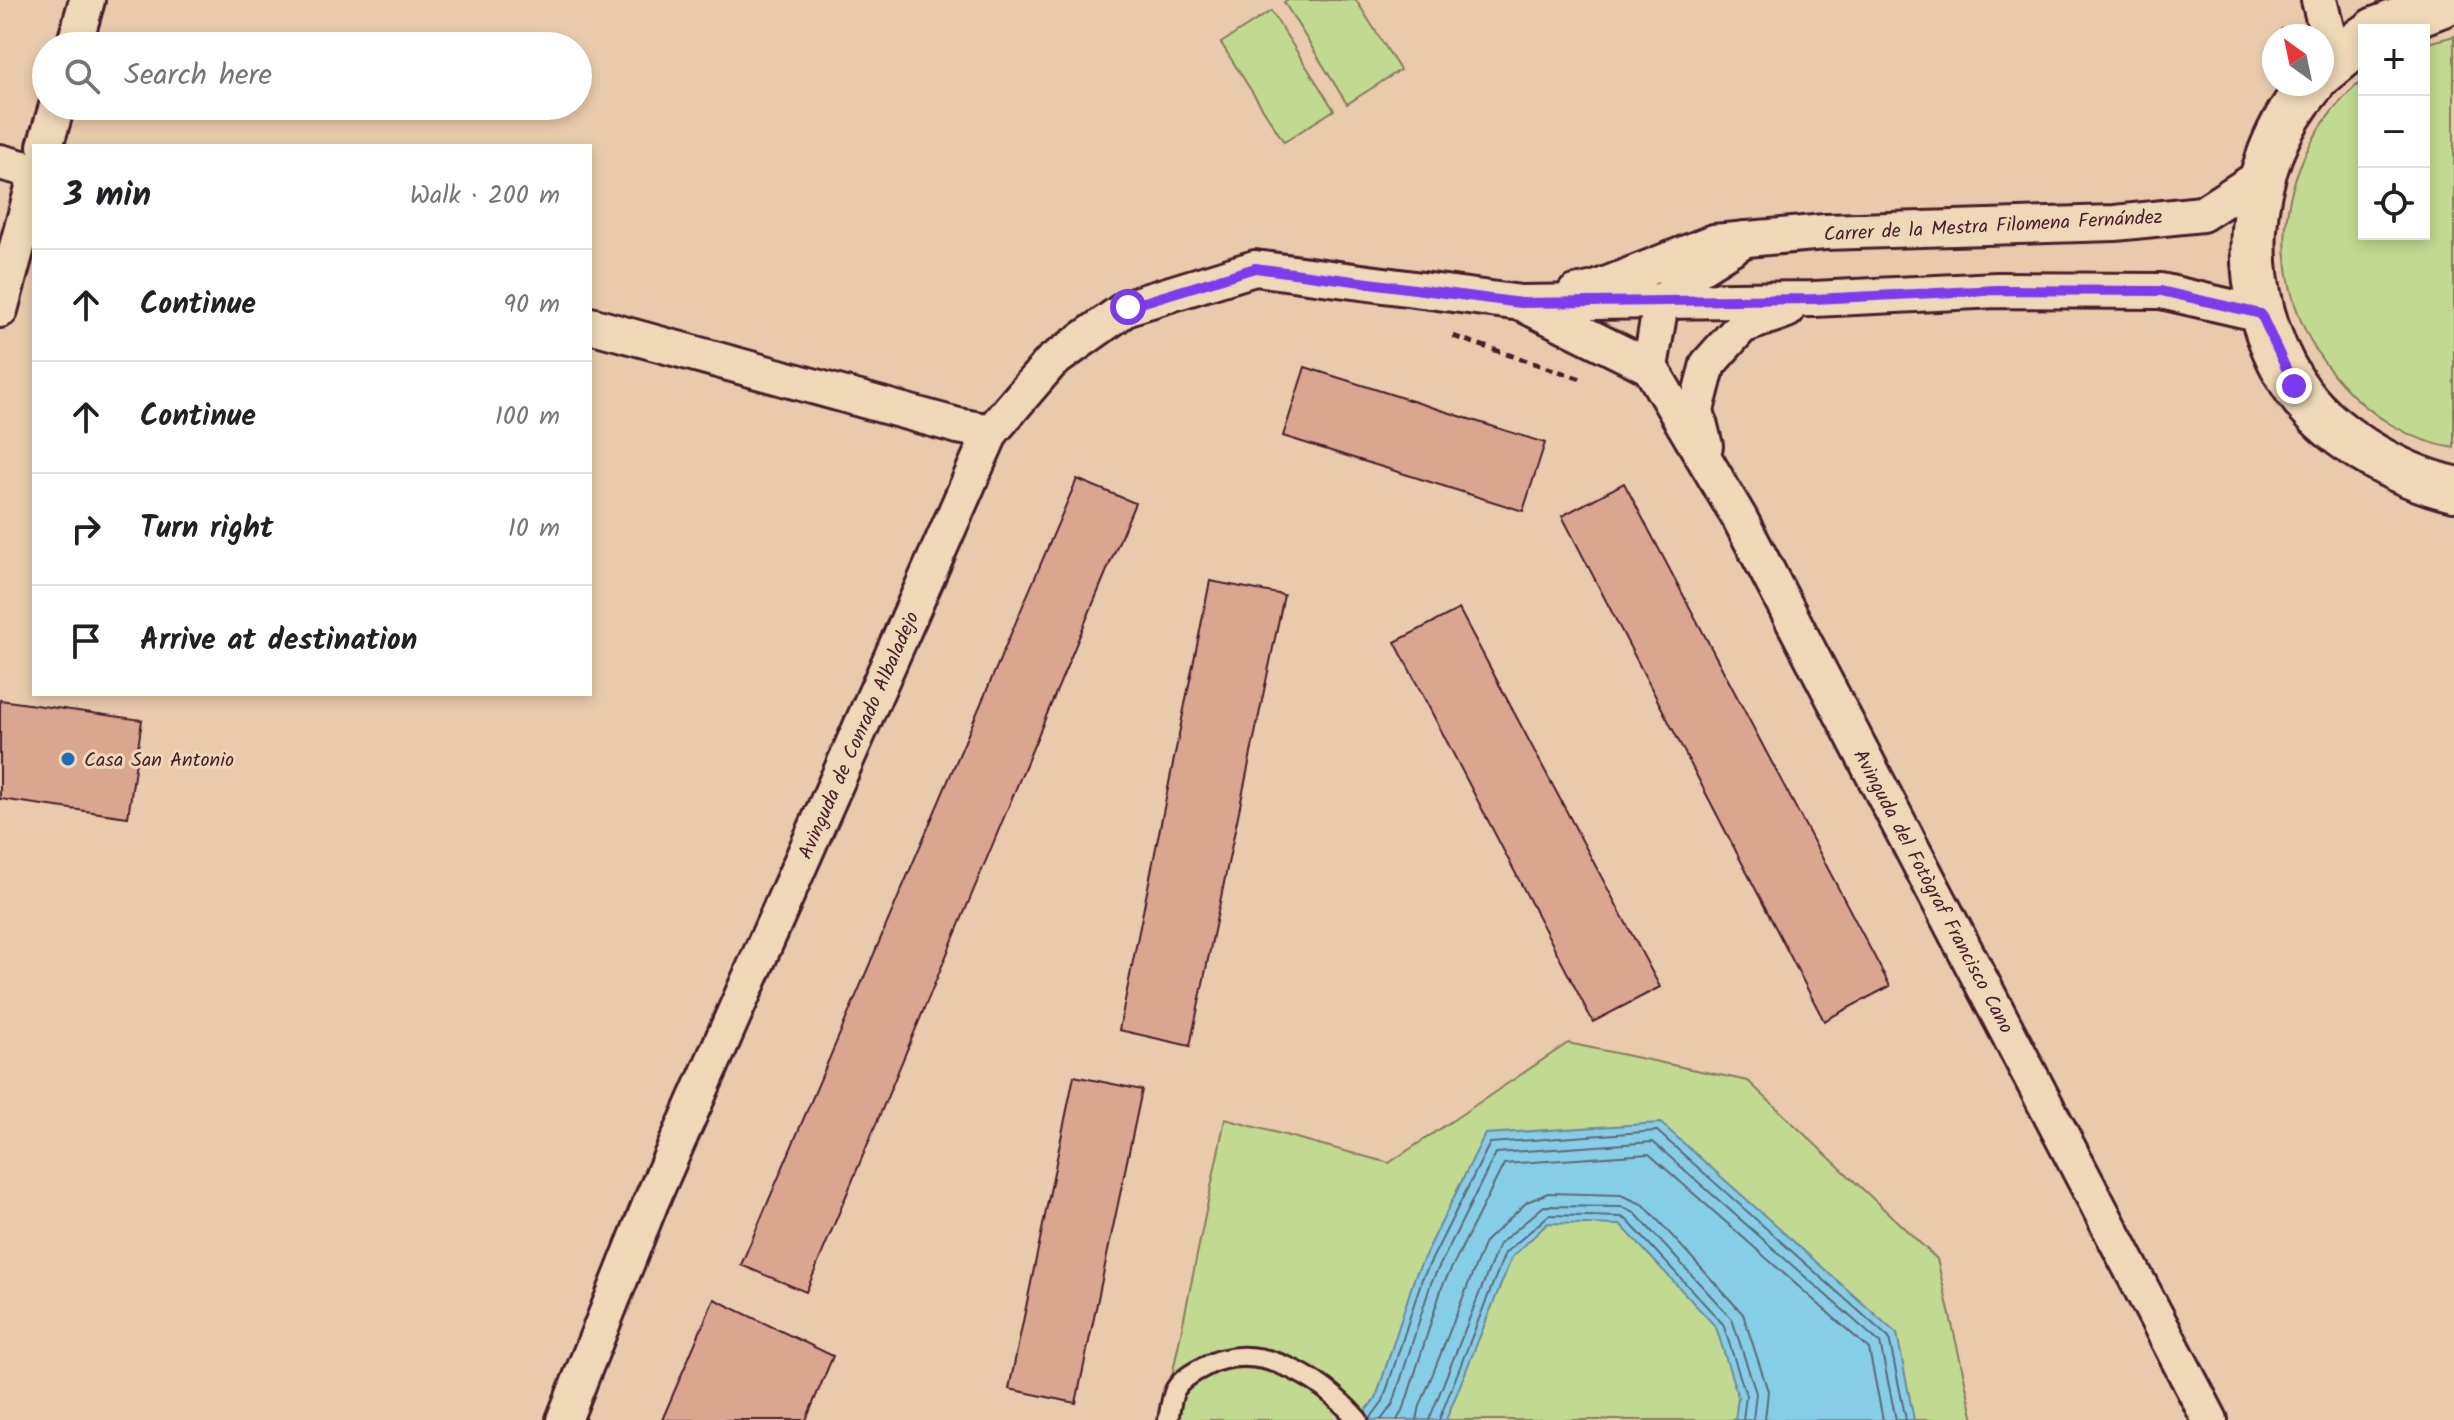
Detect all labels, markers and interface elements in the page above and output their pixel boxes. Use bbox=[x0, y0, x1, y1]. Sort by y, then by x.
north arrow bbox=[2262, 24, 2334, 96]
map controls bbox=[2358, 24, 2430, 240]
button: + bbox=[2358, 24, 2430, 96]
search box bbox=[32, 32, 592, 120]
text: Search here bbox=[124, 52, 272, 100]
icon: search bbox=[60, 54, 104, 98]
button: − bbox=[2358, 96, 2430, 168]
button: locate bbox=[2358, 168, 2430, 240]
text: 3 min bbox=[64, 169, 151, 223]
text: Walk · 200 m bbox=[410, 175, 560, 217]
street label: Carrer de la Mestra Filomena Fernández bbox=[1823, 202, 2164, 252]
text: Continue bbox=[140, 281, 256, 329]
icon: ahead bbox=[64, 283, 108, 327]
text: 90 m bbox=[503, 284, 560, 326]
route start bbox=[1110, 289, 1146, 325]
route end bbox=[2276, 368, 2312, 404]
text: Continue bbox=[140, 393, 256, 441]
icon: ahead bbox=[64, 395, 108, 439]
text: 100 m bbox=[495, 396, 560, 438]
text: Turn right bbox=[140, 505, 273, 553]
icon: right bbox=[64, 507, 108, 551]
text: 10 m bbox=[508, 508, 560, 550]
street label: Avinguda de Conrado Albaladejo bbox=[791, 607, 929, 865]
text: Arrive at destination bbox=[140, 617, 417, 665]
icon: arrive bbox=[64, 619, 108, 663]
street label: Avinguda del Fotògraf Francisco Cano bbox=[1843, 744, 2021, 1040]
place label: Casa San Antonio bbox=[84, 745, 234, 777]
marker: Casa San Antonio bbox=[59, 750, 77, 768]

